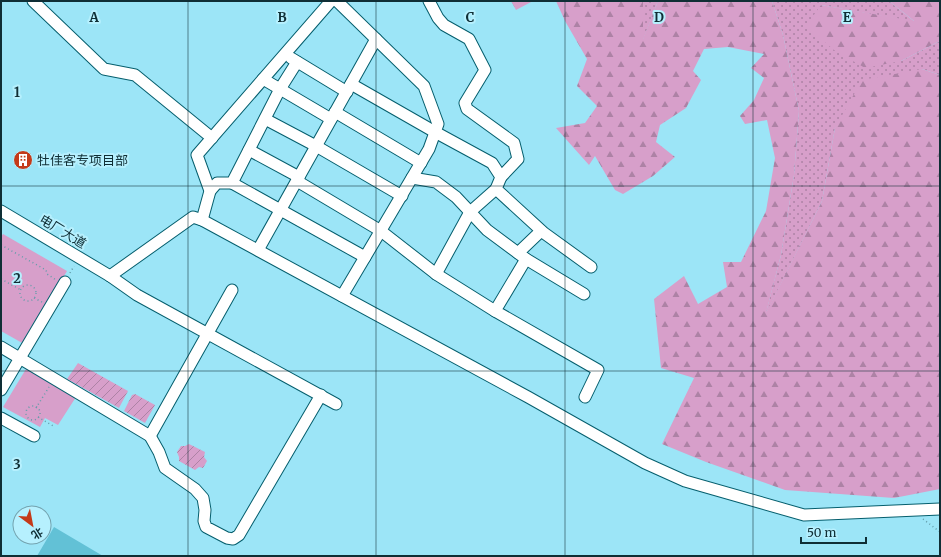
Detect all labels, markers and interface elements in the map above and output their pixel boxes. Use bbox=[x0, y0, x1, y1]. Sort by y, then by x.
text: A bbox=[88, 9, 99, 26]
text: B bbox=[277, 9, 287, 26]
text: C bbox=[466, 9, 475, 26]
text: D bbox=[654, 9, 664, 26]
text: E bbox=[843, 9, 852, 26]
text: 1 bbox=[14, 84, 20, 101]
building icon: 牡佳客专项目部 bbox=[12, 149, 34, 171]
place label: 牡佳客专项目部 bbox=[37, 152, 128, 169]
street label: 电厂大道 bbox=[36, 211, 89, 252]
text: 2 bbox=[13, 270, 21, 287]
text: 3 bbox=[13, 456, 21, 473]
north arrow bbox=[12, 505, 52, 545]
scale bar bbox=[801, 519, 866, 545]
text: 北 bbox=[29, 525, 46, 542]
text: 50 m bbox=[807, 525, 836, 540]

